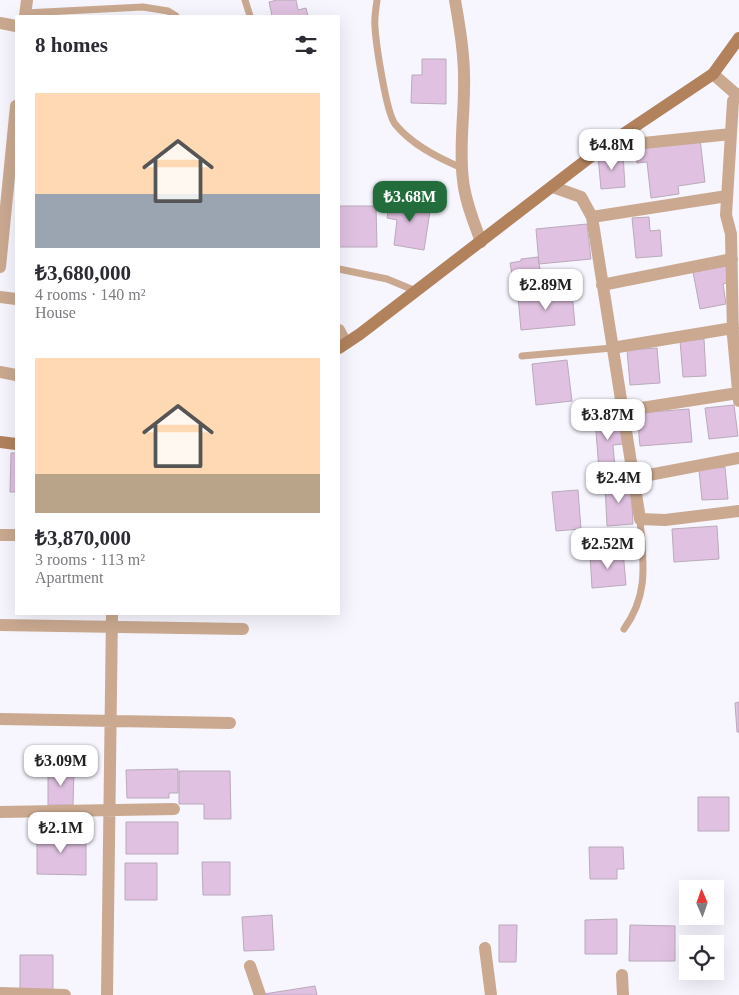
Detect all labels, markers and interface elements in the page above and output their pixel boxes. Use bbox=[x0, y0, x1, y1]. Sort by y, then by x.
icon: filters bbox=[292, 31, 320, 59]
text: 8 homes bbox=[35, 33, 108, 57]
icon: home bbox=[133, 126, 223, 216]
pin: ₺4.8M bbox=[577, 128, 647, 171]
text: ₺4.8M bbox=[590, 136, 634, 153]
pin: ₺3.68M bbox=[369, 180, 451, 223]
text: ₺3.68M bbox=[384, 188, 436, 205]
text: ₺3,680,000 bbox=[35, 261, 131, 285]
pin: ₺2.89M bbox=[505, 268, 587, 311]
text: ₺2.89M bbox=[520, 276, 572, 293]
text: 4 rooms · 140 m² bbox=[35, 286, 146, 303]
text: House bbox=[35, 304, 76, 321]
icon: home bbox=[133, 391, 223, 481]
pin: ₺3.87M bbox=[567, 398, 649, 441]
text: ₺3.87M bbox=[582, 406, 634, 423]
pin: ₺2.4M bbox=[584, 462, 654, 504]
text: ₺2.4M bbox=[597, 469, 641, 486]
text: ₺3,870,000 bbox=[35, 526, 131, 550]
pin: ₺2.52M bbox=[567, 528, 649, 570]
text: ₺2.52M bbox=[582, 535, 634, 552]
text: 3 rooms · 113 m² bbox=[35, 551, 145, 568]
text: Apartment bbox=[35, 569, 103, 586]
pin: ₺3.09M bbox=[20, 744, 102, 787]
text: ₺3.09M bbox=[35, 752, 87, 769]
pin: ₺2.1M bbox=[26, 812, 96, 854]
text: ₺2.1M bbox=[39, 819, 83, 836]
north arrow bbox=[679, 880, 724, 925]
map controls bbox=[679, 880, 724, 980]
button: locate bbox=[679, 935, 724, 980]

